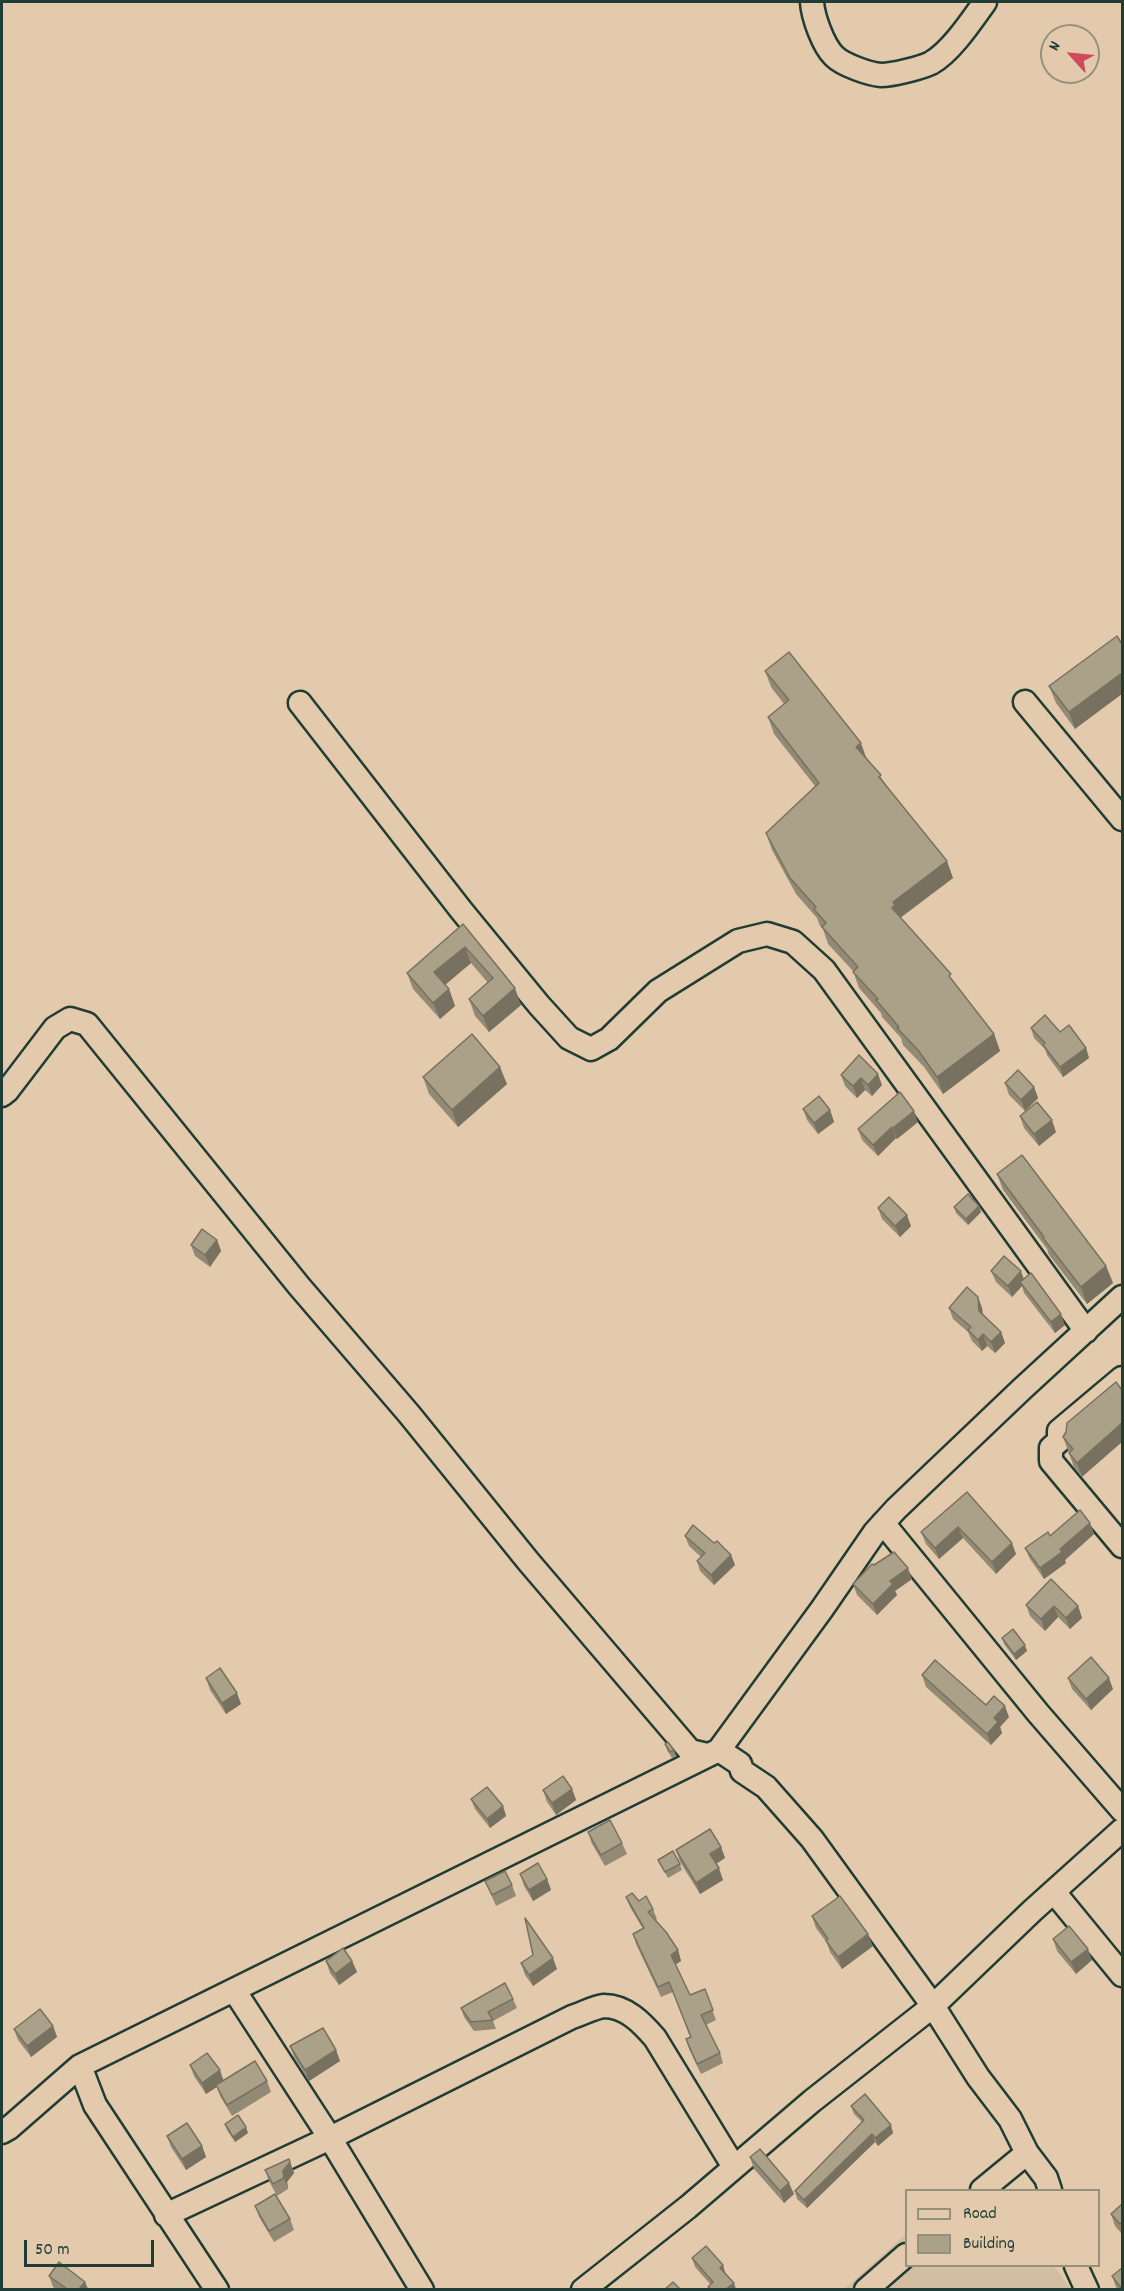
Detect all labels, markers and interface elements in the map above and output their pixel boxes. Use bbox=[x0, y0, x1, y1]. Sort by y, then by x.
north arrow bbox=[1040, 24, 1100, 84]
text: N bbox=[1043, 38, 1067, 55]
legend bbox=[905, 2189, 1100, 2267]
text: Road bbox=[963, 2202, 997, 2227]
scale bar bbox=[27, 2228, 158, 2266]
text: Building bbox=[963, 2232, 1015, 2257]
text: 50 m bbox=[35, 2238, 70, 2263]

